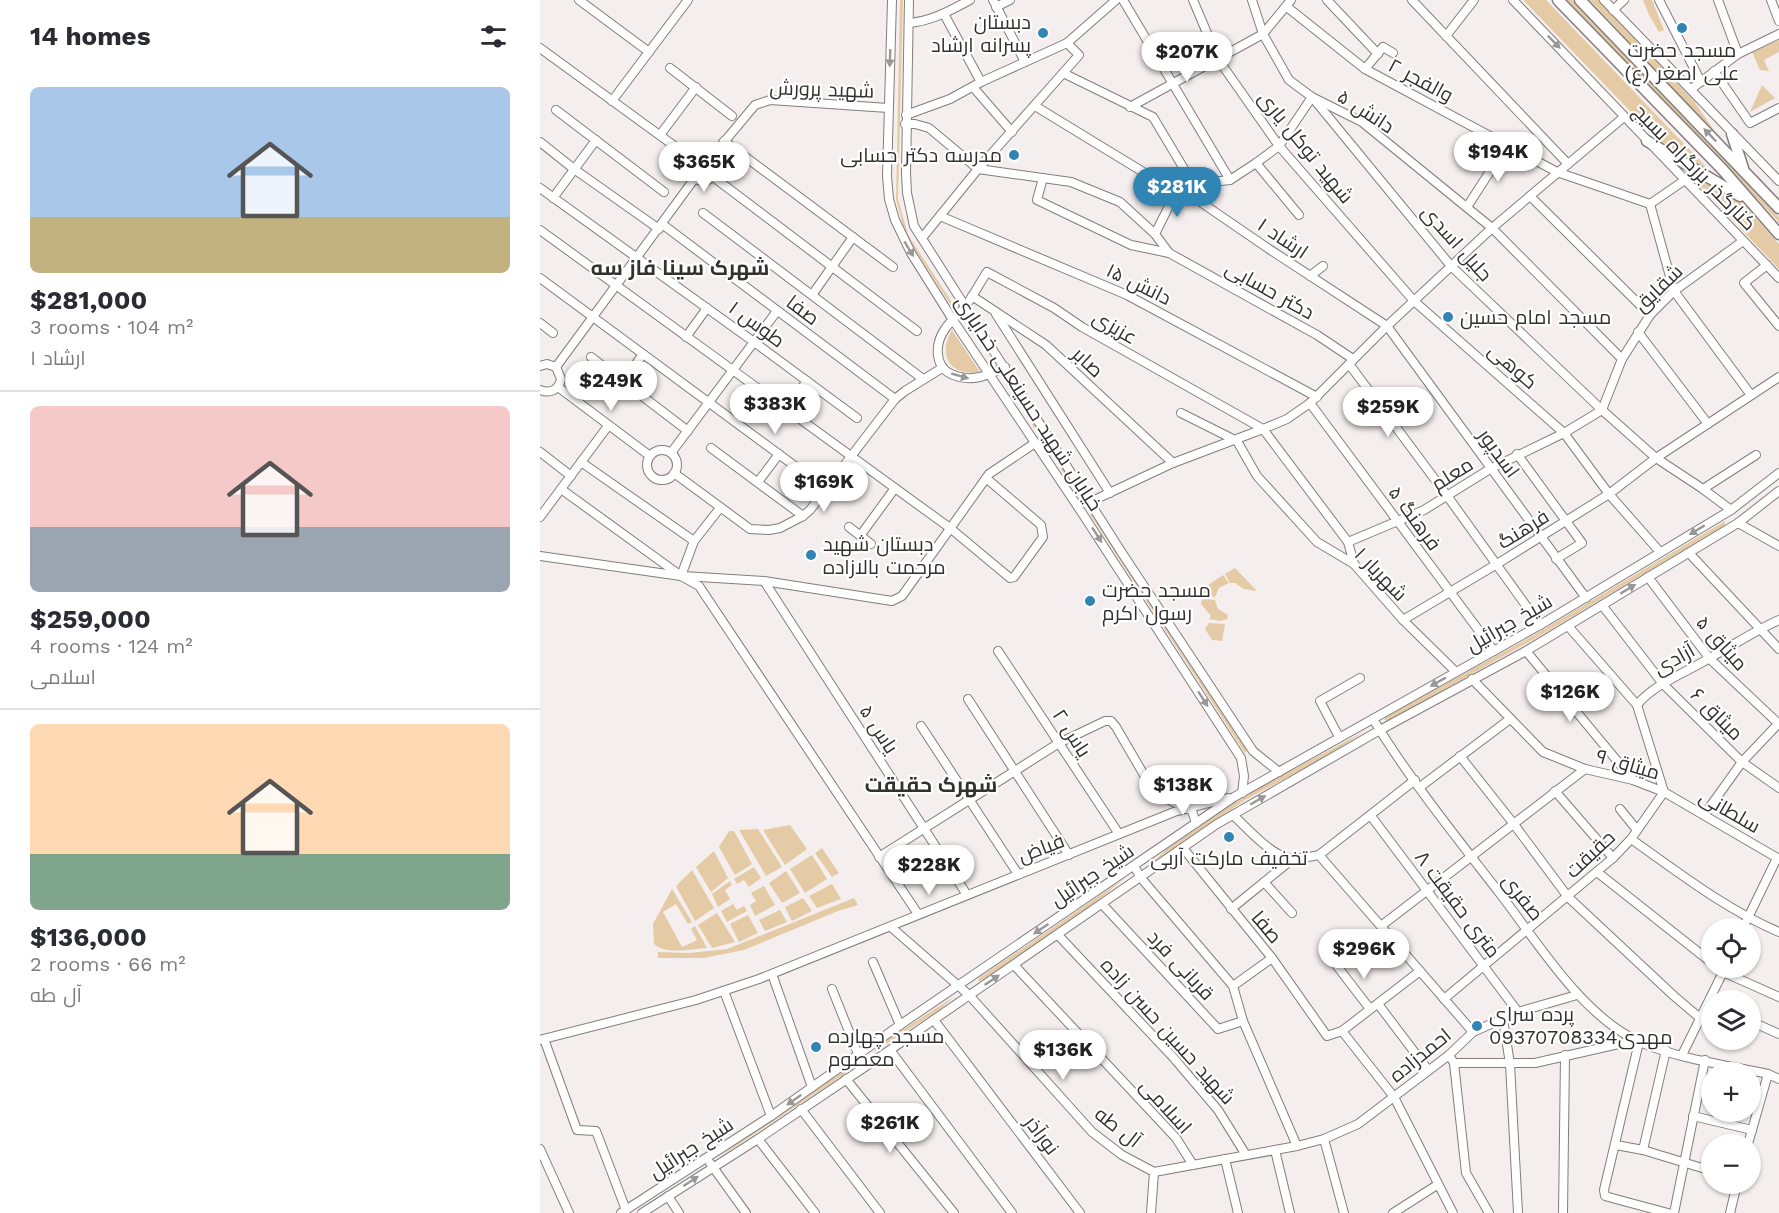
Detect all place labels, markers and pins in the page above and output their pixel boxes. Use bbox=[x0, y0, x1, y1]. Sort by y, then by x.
place label: دبستان پسرانه ارشاد bbox=[931, 10, 1032, 58]
marker: مسجد حضرت علی اصغر (ع) bbox=[1675, 21, 1689, 35]
marker: دبستان پسرانه ارشاد bbox=[1036, 26, 1050, 40]
pin: $207K bbox=[1145, 32, 1229, 83]
place label: مسجد حضرت علی اصغر (ع) bbox=[1625, 38, 1739, 87]
pin: $194K bbox=[1456, 132, 1540, 183]
pin: $365K bbox=[662, 142, 746, 193]
place label: مدرسه دکتر حسابی bbox=[840, 143, 1002, 168]
marker: مدرسه دکتر حسابی bbox=[1007, 148, 1021, 162]
pin: $281K bbox=[1135, 167, 1219, 218]
place label: مسجد امام حسین bbox=[1460, 305, 1611, 331]
marker: مسجد امام حسین bbox=[1441, 310, 1455, 324]
pin: $249K bbox=[569, 361, 653, 412]
pin: $383K bbox=[733, 384, 817, 435]
pin: $259K bbox=[1346, 387, 1430, 438]
pin: $169K bbox=[782, 462, 866, 513]
place label: دبستان شهید مرحمت بالازاده bbox=[823, 532, 946, 579]
marker: دبستان شهید مرحمت بالازاده bbox=[804, 548, 818, 562]
place label: مسجد حضرت رسول اکرم bbox=[1102, 578, 1211, 627]
marker: مسجد حضرت رسول اکرم bbox=[1083, 594, 1097, 608]
pin: $126K bbox=[1528, 672, 1612, 723]
pin: $138K bbox=[1141, 765, 1225, 816]
marker: تخفیف مارکت آربی bbox=[1222, 830, 1236, 844]
pin: $228K bbox=[887, 845, 971, 896]
place label: تخفیف مارکت آربی bbox=[1150, 846, 1308, 871]
pin: $296K bbox=[1322, 929, 1406, 980]
place label: پرده سرای مهدی09370708334 bbox=[1489, 1002, 1673, 1050]
marker: پرده سرای مهدی09370708334 bbox=[1470, 1019, 1484, 1033]
place label: مسجد چهارده معصوم bbox=[828, 1024, 944, 1073]
pin: $136K bbox=[1021, 1030, 1105, 1081]
marker: مسجد چهارده معصوم bbox=[809, 1040, 823, 1054]
pin: $261K bbox=[848, 1103, 932, 1154]

